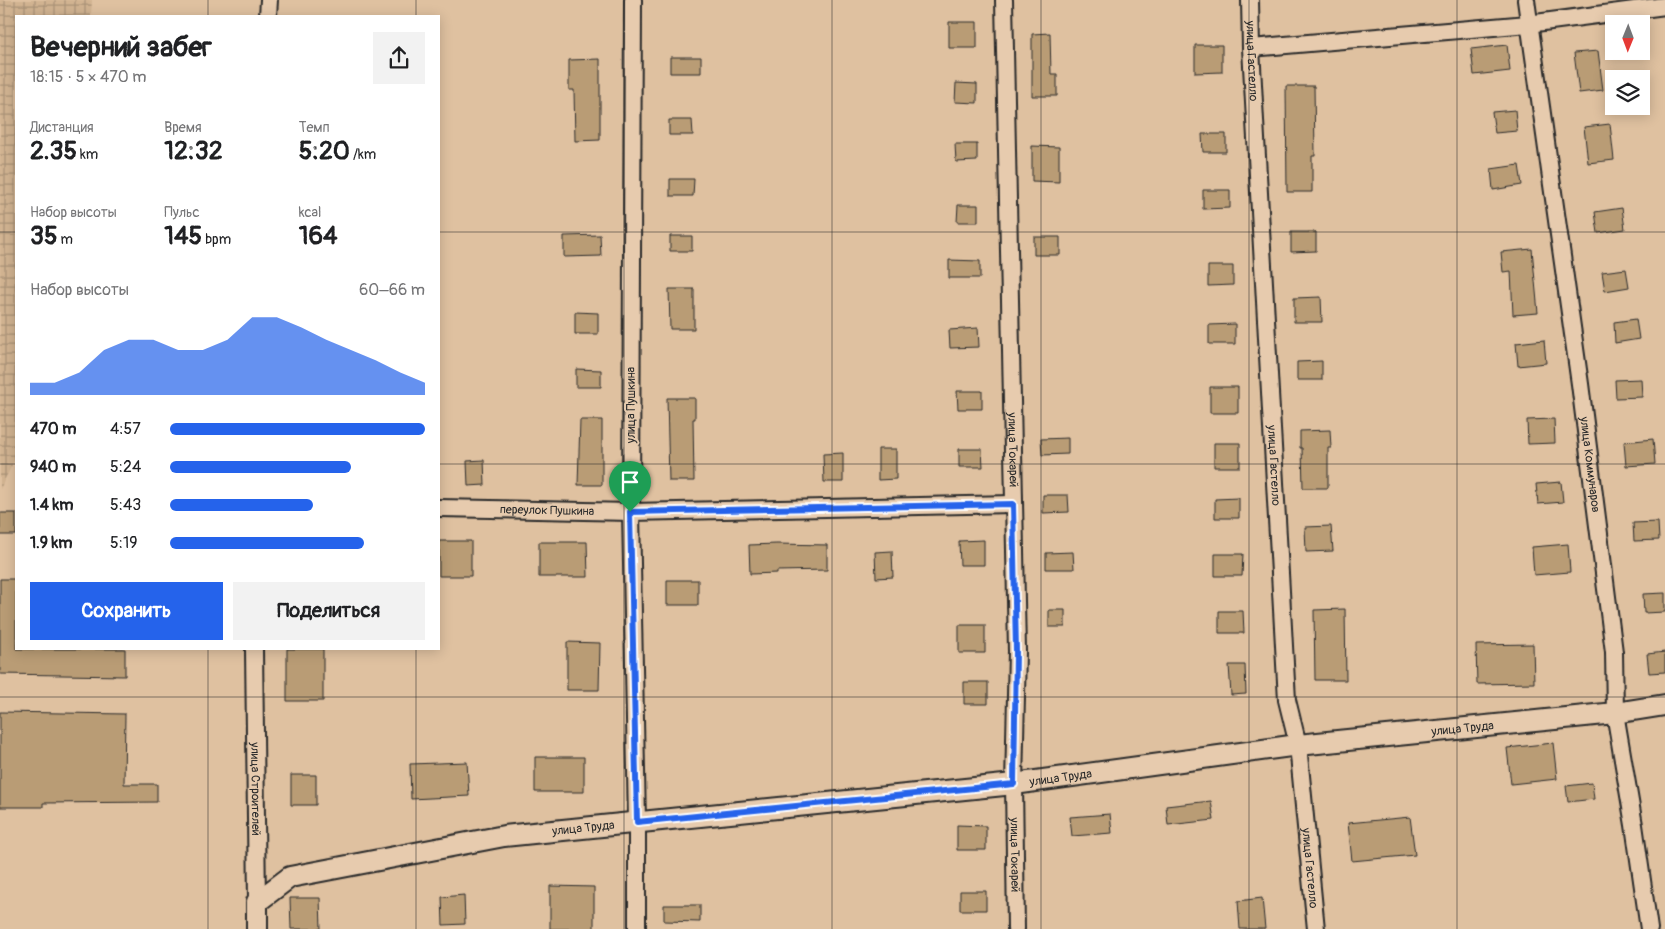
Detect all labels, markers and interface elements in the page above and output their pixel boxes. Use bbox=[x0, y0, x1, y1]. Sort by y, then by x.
north arrow bbox=[1605, 15, 1650, 60]
map controls bbox=[1605, 15, 1650, 115]
street label: улица Гастелло bbox=[1243, 19, 1261, 102]
text: Вечерний забег bbox=[30, 30, 212, 65]
button: share bbox=[373, 32, 425, 84]
text: 18:15 · 5 × 470 m bbox=[30, 67, 146, 87]
button: layers bbox=[1605, 70, 1650, 115]
text: Дистанция bbox=[30, 119, 94, 136]
text: Время bbox=[164, 119, 202, 136]
text: Темп bbox=[299, 119, 330, 136]
text: 2.35 bbox=[30, 136, 77, 167]
text: 12:32 bbox=[164, 136, 223, 167]
text: 5:20 bbox=[299, 136, 350, 167]
text: km bbox=[77, 146, 98, 163]
text: /km bbox=[350, 146, 376, 163]
text: Набор высоты bbox=[30, 204, 117, 221]
text: Пульс bbox=[164, 204, 200, 221]
text: kcal bbox=[299, 204, 321, 221]
text: 35 bbox=[30, 221, 58, 252]
text: 145 bbox=[164, 221, 202, 252]
text: 164 bbox=[299, 221, 337, 252]
text: m bbox=[58, 231, 73, 248]
text: bpm bbox=[202, 231, 231, 248]
text: Набор высоты bbox=[30, 280, 129, 300]
text: 60–66 m bbox=[359, 280, 425, 300]
street label: улица Пушкина bbox=[624, 366, 639, 444]
street label: улица Токарей bbox=[1005, 411, 1021, 488]
street label: улица Коммунаров bbox=[1577, 415, 1604, 513]
text: 470 m bbox=[30, 419, 76, 439]
text: 4:57 bbox=[110, 419, 141, 439]
street label: улица Гастелло bbox=[1264, 424, 1284, 507]
text: 940 m bbox=[30, 457, 76, 477]
text: 5:24 bbox=[110, 457, 141, 477]
pin bbox=[609, 461, 651, 512]
icon: arrive bbox=[616, 468, 644, 496]
text: 1.4 km bbox=[30, 495, 73, 515]
text: 5:43 bbox=[110, 495, 141, 515]
street label: переулок Пушкина bbox=[500, 502, 595, 519]
text: 1.9 km bbox=[30, 533, 72, 553]
text: 5:19 bbox=[110, 533, 137, 553]
button: Сохранить bbox=[30, 582, 223, 640]
button: Поделиться bbox=[233, 582, 425, 640]
street label: улица Труда bbox=[1430, 718, 1495, 739]
street label: улица Строителей bbox=[248, 741, 264, 836]
street label: улица Труда bbox=[1028, 766, 1093, 789]
street label: улица Токарей bbox=[1007, 816, 1023, 893]
street label: улица Труда bbox=[550, 817, 616, 839]
street label: улица Гастелло bbox=[1299, 826, 1321, 910]

